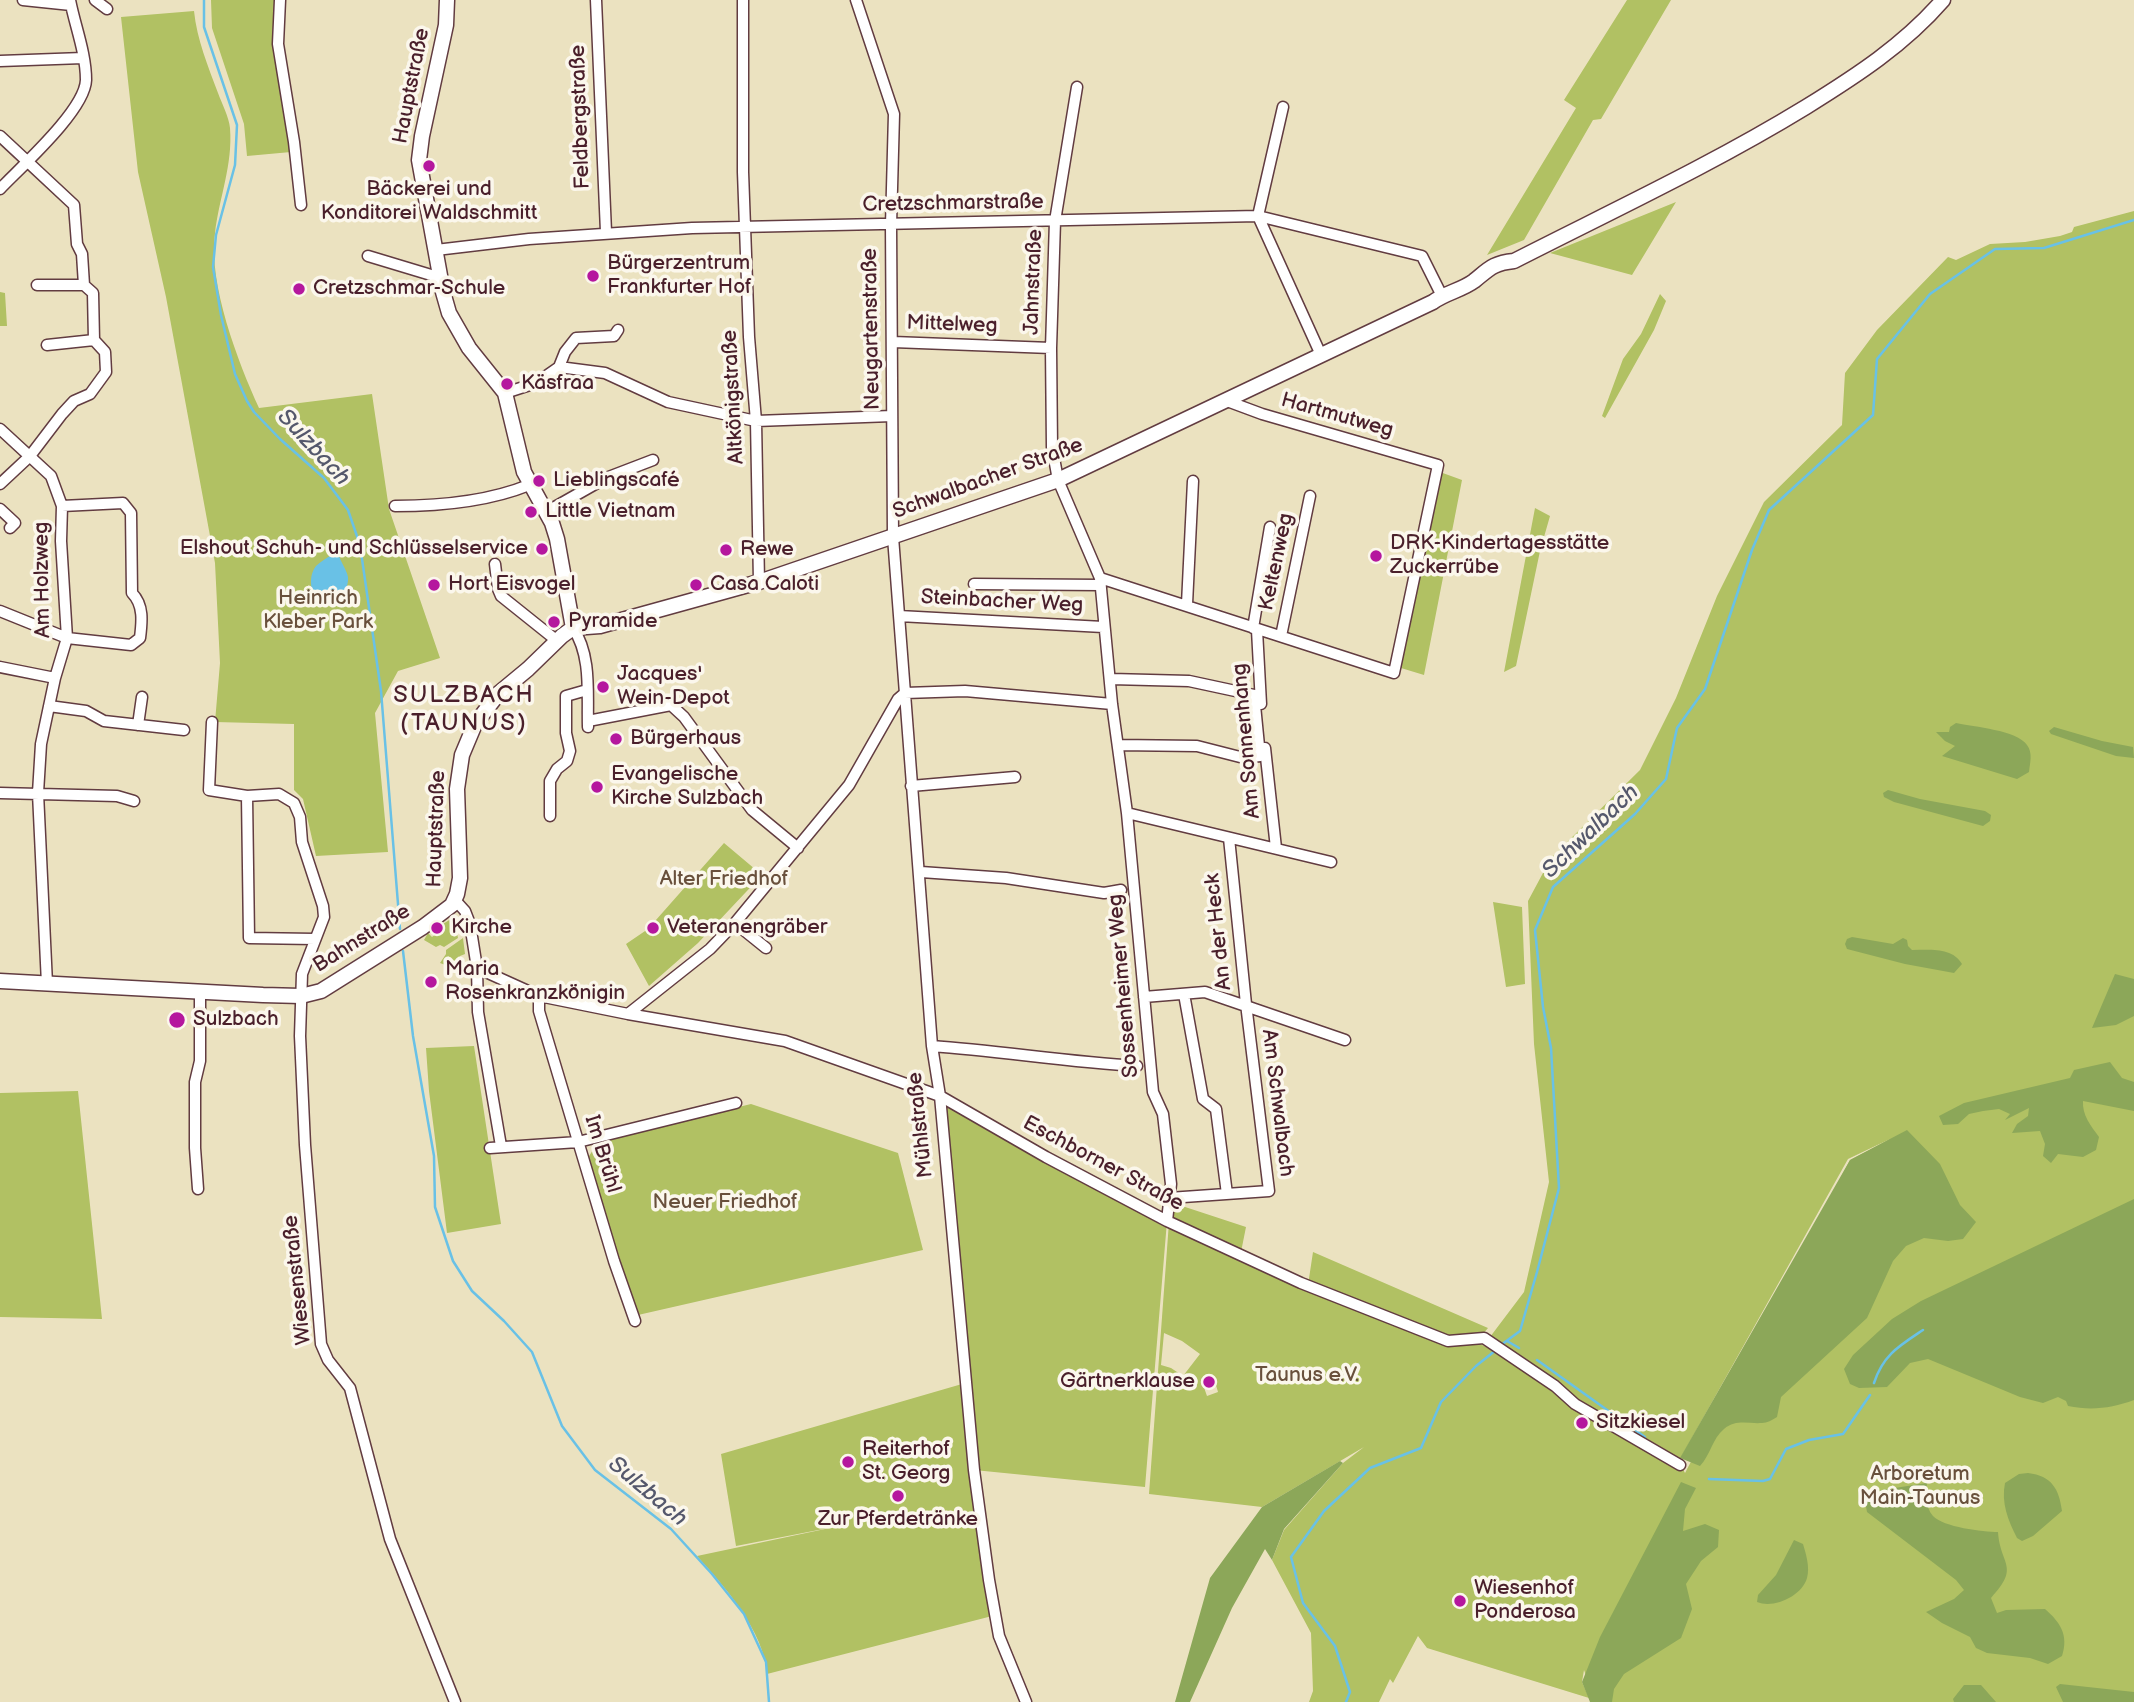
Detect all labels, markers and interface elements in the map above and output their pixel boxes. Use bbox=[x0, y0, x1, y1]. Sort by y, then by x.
street label: Hauptstraße bbox=[388, 26, 436, 146]
street label: Feldbergstraße bbox=[566, 44, 596, 190]
marker: Bäckerei und Konditorei Waldschmitt bbox=[421, 158, 437, 174]
place label: Bäckerei und Konditorei Waldschmitt bbox=[321, 177, 537, 227]
street label: Cretzschmarstraße bbox=[862, 190, 1044, 218]
street label: Jahnstraße bbox=[1020, 229, 1048, 335]
street label: Neugartenstraße bbox=[858, 248, 886, 410]
place label: Bürgerzentrum Frankfurter Hof bbox=[607, 251, 752, 301]
marker: Bürgerzentrum Frankfurter Hof bbox=[585, 268, 601, 284]
place label: Cretzschmar-Schule bbox=[313, 276, 505, 302]
marker: Cretzschmar-Schule bbox=[291, 281, 307, 297]
street label: Mittelweg bbox=[906, 311, 998, 339]
street label: Altkönigstraße bbox=[718, 329, 750, 465]
place label: Käsfraa bbox=[521, 371, 594, 397]
marker: Käsfraa bbox=[499, 376, 515, 392]
street label: Hartmutweg bbox=[1278, 388, 1396, 444]
water label: Sulzbach bbox=[271, 404, 355, 492]
street label: Schwalbacher Straße bbox=[890, 433, 1086, 525]
place label: Lieblingscafé bbox=[553, 468, 680, 494]
marker: Lieblingscafé bbox=[531, 473, 547, 489]
place label: Little Vietnam bbox=[545, 499, 675, 525]
marker: Little Vietnam bbox=[523, 504, 539, 520]
street label: Keltenweg bbox=[1254, 511, 1300, 613]
street label: Am Holzweg bbox=[29, 522, 57, 638]
place label: DRK-Kindertagesstätte Zuckerrübe bbox=[1390, 531, 1609, 581]
place label: Elshout Schuh- und Schlüsselservice bbox=[180, 536, 528, 562]
place label: Rewe bbox=[740, 537, 794, 563]
marker: Elshout Schuh- und Schlüsselservice bbox=[534, 541, 550, 557]
marker: Rewe bbox=[718, 542, 734, 558]
marker: DRK-Kindertagesstätte Zuckerrübe bbox=[1368, 548, 1384, 564]
place label: Hort Eisvogel bbox=[448, 572, 575, 598]
place label: Casa Caloti bbox=[710, 572, 819, 598]
marker: Hort Eisvogel bbox=[426, 577, 442, 593]
marker: Casa Caloti bbox=[688, 577, 704, 593]
street label: Steinbacher Weg bbox=[920, 585, 1084, 619]
park label: Heinrich Kleber Park bbox=[263, 586, 373, 636]
place label: Pyramide bbox=[568, 609, 657, 635]
marker: Pyramide bbox=[546, 614, 562, 630]
place label: Jacques' Wein-Depot bbox=[617, 662, 730, 712]
street label: Am Sonnenhang bbox=[1228, 662, 1266, 820]
marker: Jacques' Wein-Depot bbox=[595, 679, 611, 695]
district label: SULZBACH (TAUNUS) bbox=[394, 682, 534, 738]
place label: Bürgerhaus bbox=[630, 726, 741, 752]
marker: Bürgerhaus bbox=[608, 731, 624, 747]
place label: Evangelische Kirche Sulzbach bbox=[611, 762, 763, 812]
street label: Hauptstraße bbox=[422, 770, 452, 888]
marker: Evangelische Kirche Sulzbach bbox=[589, 779, 605, 795]
water label: Schwalbach bbox=[1537, 779, 1645, 885]
park label: Alter Friedhof bbox=[660, 867, 788, 893]
street label: An der Heck bbox=[1200, 872, 1238, 992]
street label: Sossenheimer Weg bbox=[1103, 893, 1145, 1079]
street label: Bahnstraße bbox=[309, 899, 415, 979]
place label: Kirche bbox=[451, 915, 512, 941]
place label: Veteranengräber bbox=[667, 915, 827, 941]
marker: Kirche bbox=[429, 920, 445, 936]
marker: Veteranengräber bbox=[645, 920, 661, 936]
place label: Maria Rosenkranzkönigin bbox=[445, 957, 625, 1007]
marker: Maria Rosenkranzkönigin bbox=[423, 974, 439, 990]
place label: Sulzbach bbox=[193, 1007, 279, 1033]
marker: Sulzbach bbox=[167, 1010, 187, 1030]
street label: Am Schwalbach bbox=[1255, 1028, 1299, 1178]
street label: Mühlstraße bbox=[903, 1071, 939, 1179]
street label: Eschborner Straße bbox=[1018, 1111, 1188, 1217]
street label: Im Brühl bbox=[578, 1112, 626, 1196]
park label: Neuer Friedhof bbox=[652, 1190, 798, 1216]
street label: Wiesenstraße bbox=[279, 1214, 317, 1346]
park label: Taunus e.V. bbox=[1255, 1363, 1359, 1389]
place label: Gärtnerklause bbox=[1060, 1369, 1195, 1395]
marker: Gärtnerklause bbox=[1201, 1374, 1217, 1390]
place label: Sitzkiesel bbox=[1596, 1410, 1685, 1436]
marker: Sitzkiesel bbox=[1574, 1415, 1590, 1431]
place label: Reiterhof St. Georg bbox=[862, 1437, 950, 1487]
water label: Sulzbach bbox=[602, 1451, 692, 1533]
marker: Reiterhof St. Georg bbox=[840, 1454, 856, 1470]
park label: Arboretum Main-Taunus bbox=[1860, 1462, 1980, 1512]
marker: Zur Pferdetränke bbox=[890, 1488, 906, 1504]
place label: Zur Pferdetränke bbox=[818, 1507, 978, 1533]
place label: Wiesenhof Ponderosa bbox=[1474, 1576, 1576, 1626]
marker: Wiesenhof Ponderosa bbox=[1452, 1593, 1468, 1609]

